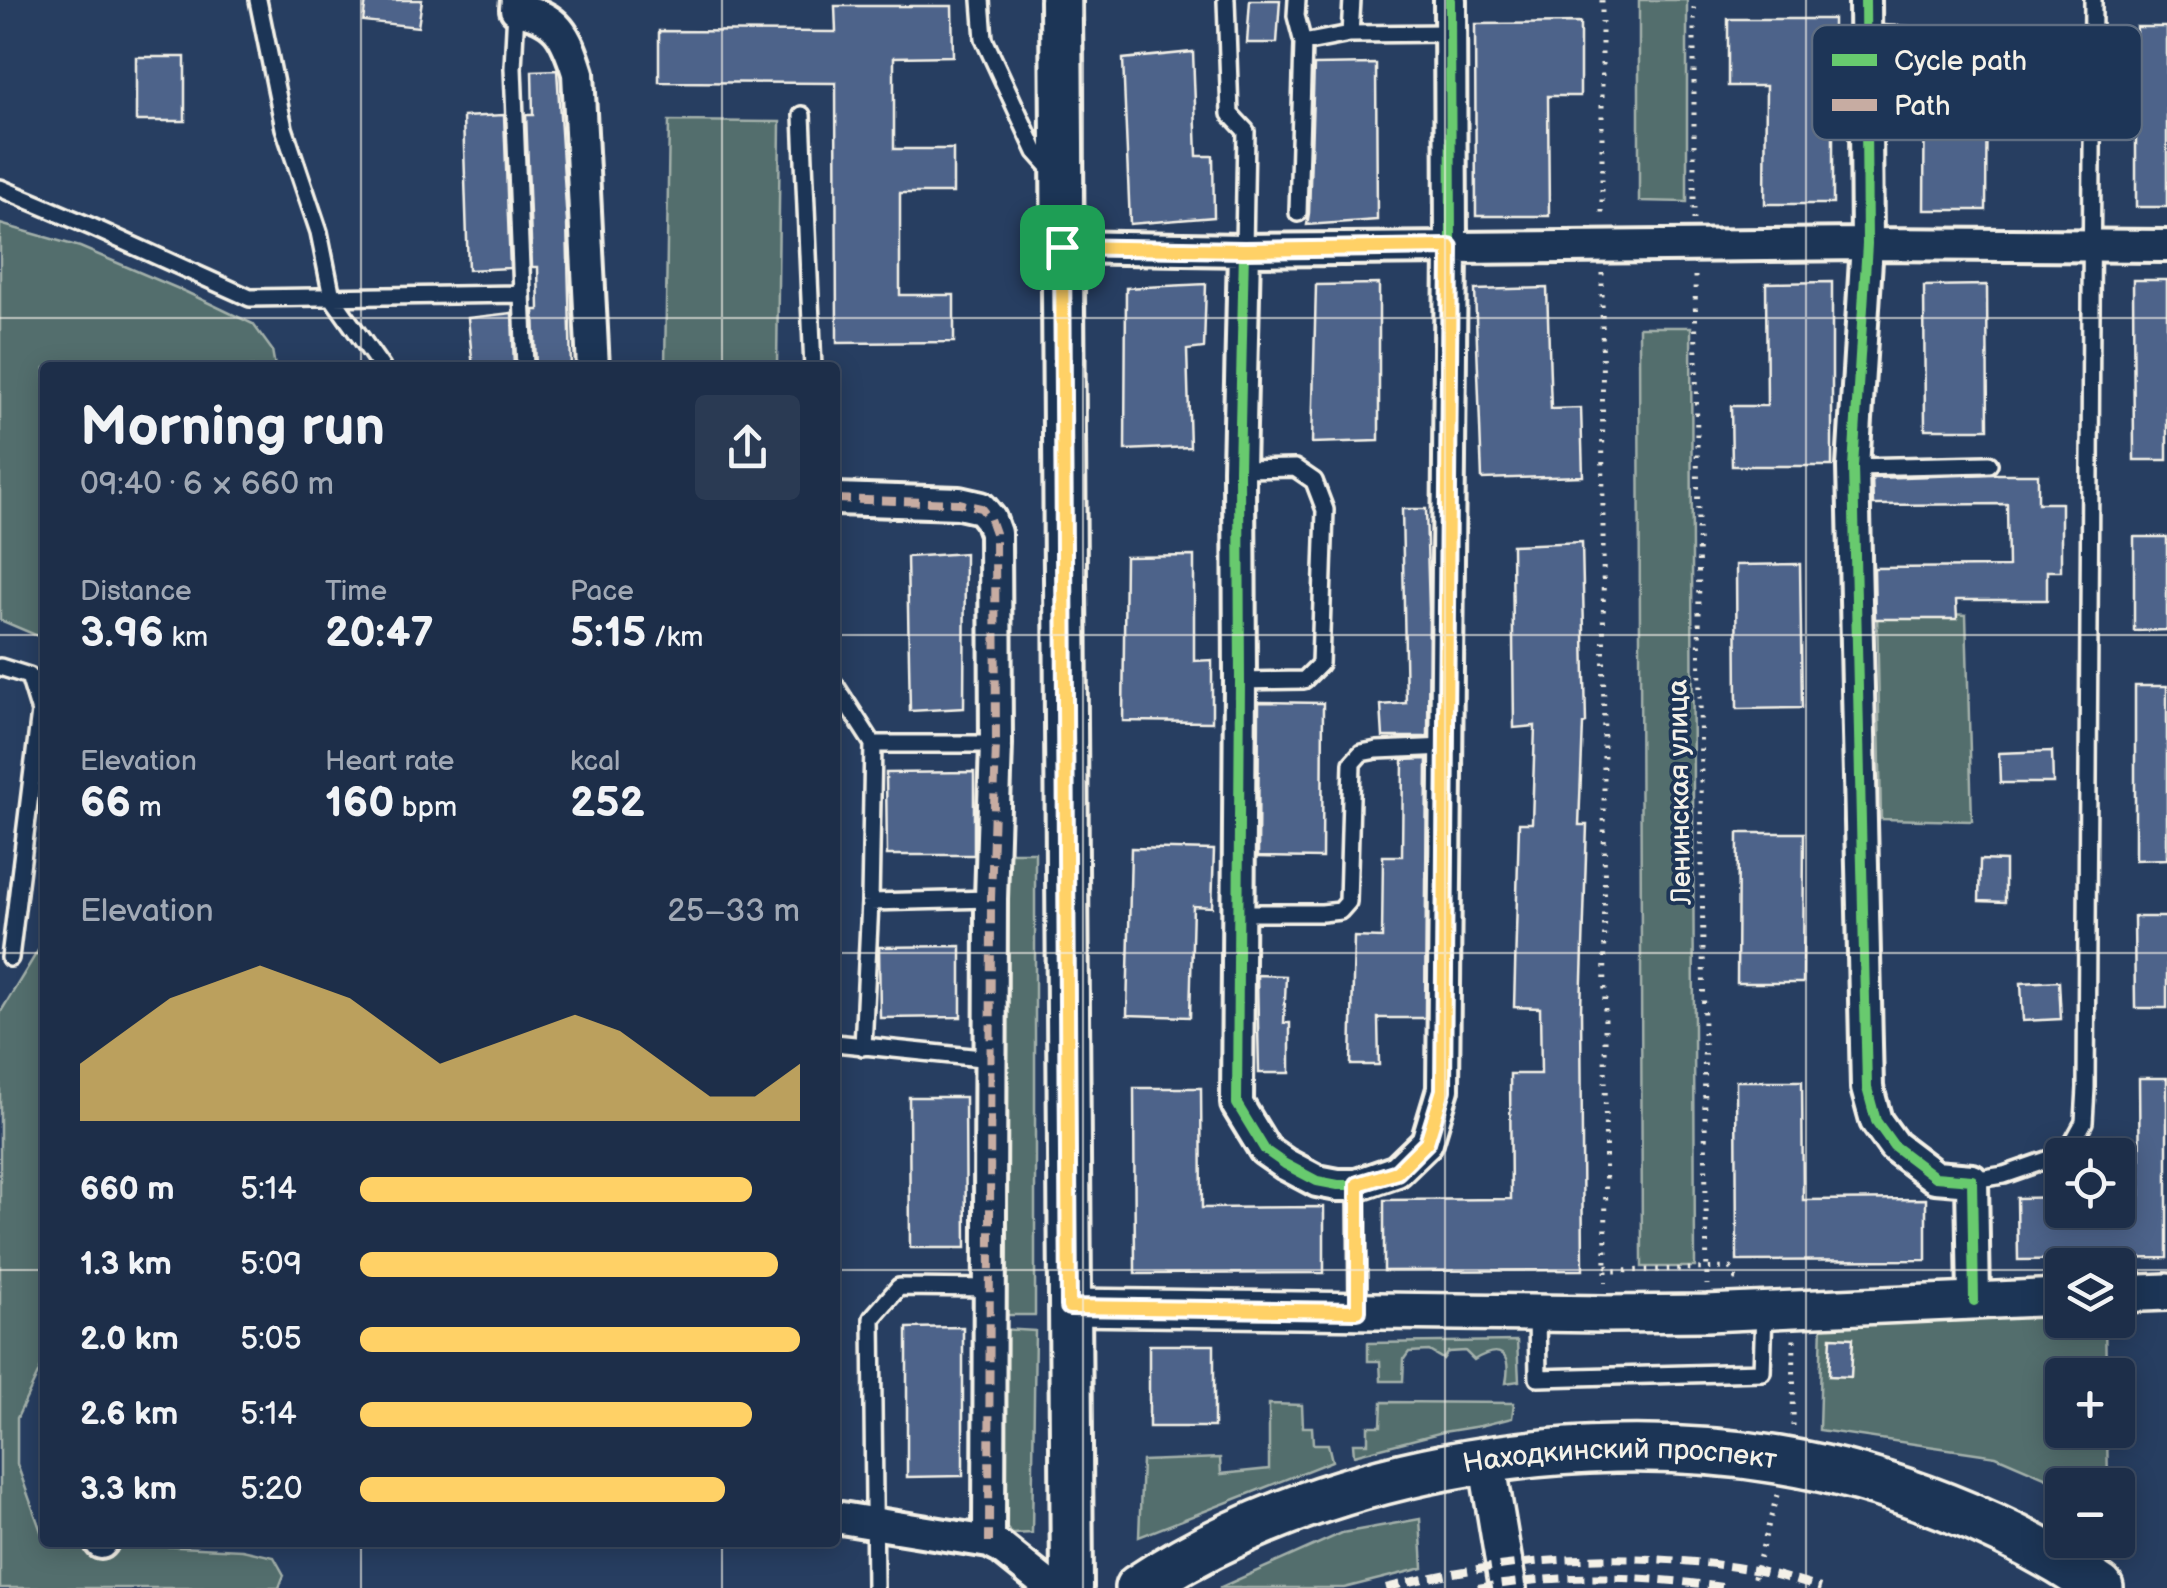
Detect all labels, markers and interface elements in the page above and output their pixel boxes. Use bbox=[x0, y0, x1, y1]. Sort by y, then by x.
legend bbox=[1812, 25, 2142, 140]
text: Cycle path bbox=[1894, 45, 2027, 78]
text: Path bbox=[1894, 90, 1950, 123]
pin bbox=[1020, 205, 1105, 290]
icon: arrive bbox=[1035, 220, 1090, 275]
text: Morning run bbox=[80, 394, 385, 461]
button: share bbox=[695, 395, 800, 500]
text: 09:40 · 6 × 660 m bbox=[80, 465, 334, 504]
text: Distance bbox=[80, 575, 192, 608]
text: Time bbox=[325, 575, 387, 608]
text: Pace bbox=[570, 575, 634, 608]
text: 3.96 bbox=[80, 608, 164, 659]
text: 20:47 bbox=[325, 608, 434, 659]
text: 5:15 bbox=[570, 608, 646, 659]
text: km bbox=[164, 621, 208, 654]
text: /km bbox=[646, 621, 703, 654]
street label: Ленинская улица bbox=[1662, 678, 1698, 906]
text: Elevation bbox=[80, 745, 197, 778]
text: Heart rate bbox=[325, 745, 454, 778]
text: kcal bbox=[570, 745, 620, 778]
text: 66 bbox=[80, 778, 131, 829]
text: 160 bbox=[325, 778, 394, 829]
text: 252 bbox=[570, 778, 645, 829]
text: m bbox=[131, 791, 162, 824]
text: bpm bbox=[394, 791, 457, 824]
text: Elevation bbox=[80, 892, 213, 931]
text: 25–33 m bbox=[667, 892, 800, 931]
map controls bbox=[2045, 1138, 2135, 1558]
button: locate bbox=[2045, 1138, 2135, 1228]
text: 660 m bbox=[80, 1170, 175, 1209]
text: 5:14 bbox=[240, 1170, 297, 1209]
text: 1.3 km bbox=[80, 1245, 172, 1284]
text: 5:09 bbox=[240, 1245, 302, 1284]
button: layers bbox=[2045, 1248, 2135, 1338]
text: 2.0 km bbox=[80, 1320, 179, 1359]
text: 5:05 bbox=[240, 1320, 302, 1359]
button: + bbox=[2045, 1358, 2135, 1448]
text: 2.6 km bbox=[80, 1395, 178, 1434]
text: 5:14 bbox=[240, 1395, 297, 1434]
street label: Находкинский проспект bbox=[1460, 1432, 1779, 1480]
button: − bbox=[2045, 1468, 2135, 1558]
text: 3.3 km bbox=[80, 1470, 177, 1509]
text: 5:20 bbox=[240, 1470, 303, 1509]

